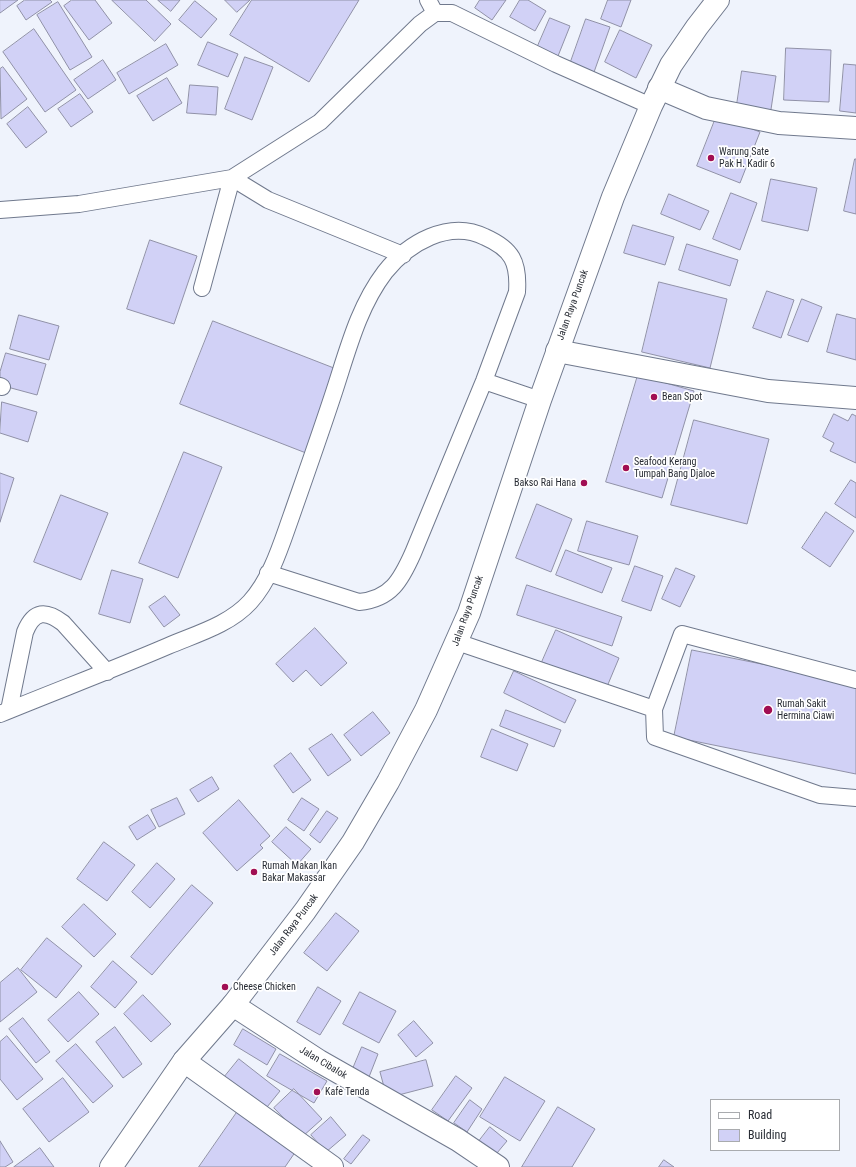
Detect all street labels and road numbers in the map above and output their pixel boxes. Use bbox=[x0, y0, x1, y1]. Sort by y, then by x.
street label: Jalan Raya Puncak bbox=[555, 268, 591, 342]
street label: Jalan Raya Puncak bbox=[450, 574, 486, 648]
street label: Jalan Raya Puncak bbox=[267, 892, 321, 958]
street label: Jalan Cibalok bbox=[297, 1044, 349, 1082]

